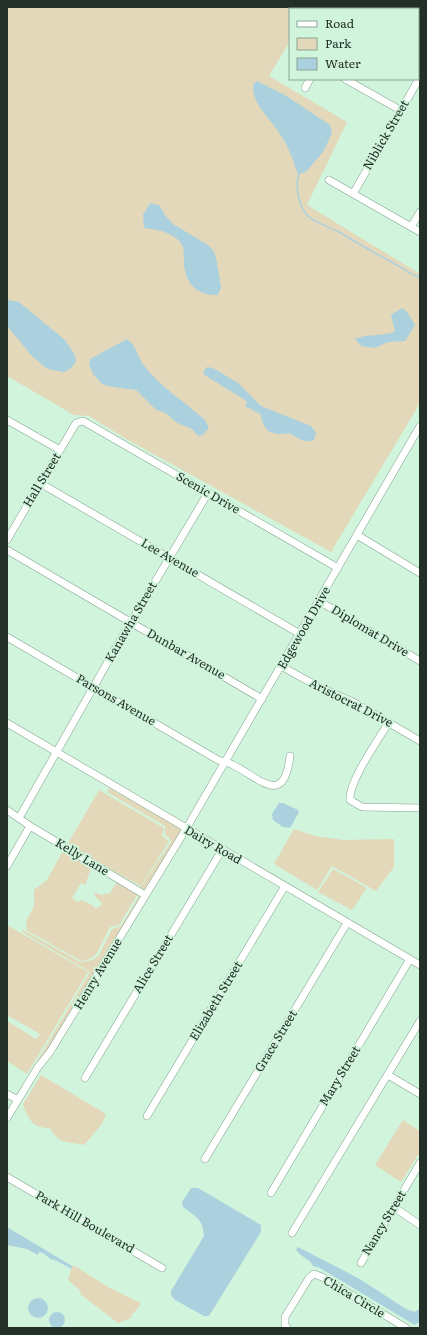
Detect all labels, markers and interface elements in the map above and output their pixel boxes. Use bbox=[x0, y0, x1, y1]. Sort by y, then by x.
legend bbox=[289, 8, 419, 80]
text: Road bbox=[325, 14, 355, 32]
text: Park bbox=[325, 34, 352, 52]
text: Water bbox=[325, 54, 361, 72]
street label: Niblick Street bbox=[358, 96, 413, 173]
street label: Hall Street bbox=[18, 448, 65, 510]
street label: Scenic Drive bbox=[173, 467, 244, 518]
street label: Lee Avenue bbox=[138, 533, 203, 581]
street label: Kanawha Street bbox=[100, 578, 161, 665]
street label: Edgewood Drive bbox=[272, 583, 334, 672]
street label: Diplomat Drive bbox=[328, 600, 413, 660]
street label: Dunbar Avenue bbox=[144, 623, 229, 683]
street label: Parsons Avenue bbox=[73, 669, 160, 729]
street label: Aristocrat Drive bbox=[306, 673, 396, 731]
street label: Dairy Road bbox=[181, 820, 246, 868]
street label: Kelly Lane bbox=[52, 833, 113, 879]
street label: Alice Street bbox=[128, 931, 177, 996]
street label: Henry Avenue bbox=[69, 934, 126, 1013]
street label: Elizabeth Street bbox=[184, 957, 246, 1044]
street label: Grace Street bbox=[249, 1006, 301, 1075]
street label: Mary Street bbox=[314, 1042, 364, 1109]
street label: Park Hill Boulevard bbox=[33, 1185, 139, 1257]
street label: Nancy Street bbox=[357, 1186, 410, 1259]
street label: Chica Circle bbox=[320, 1271, 389, 1322]

